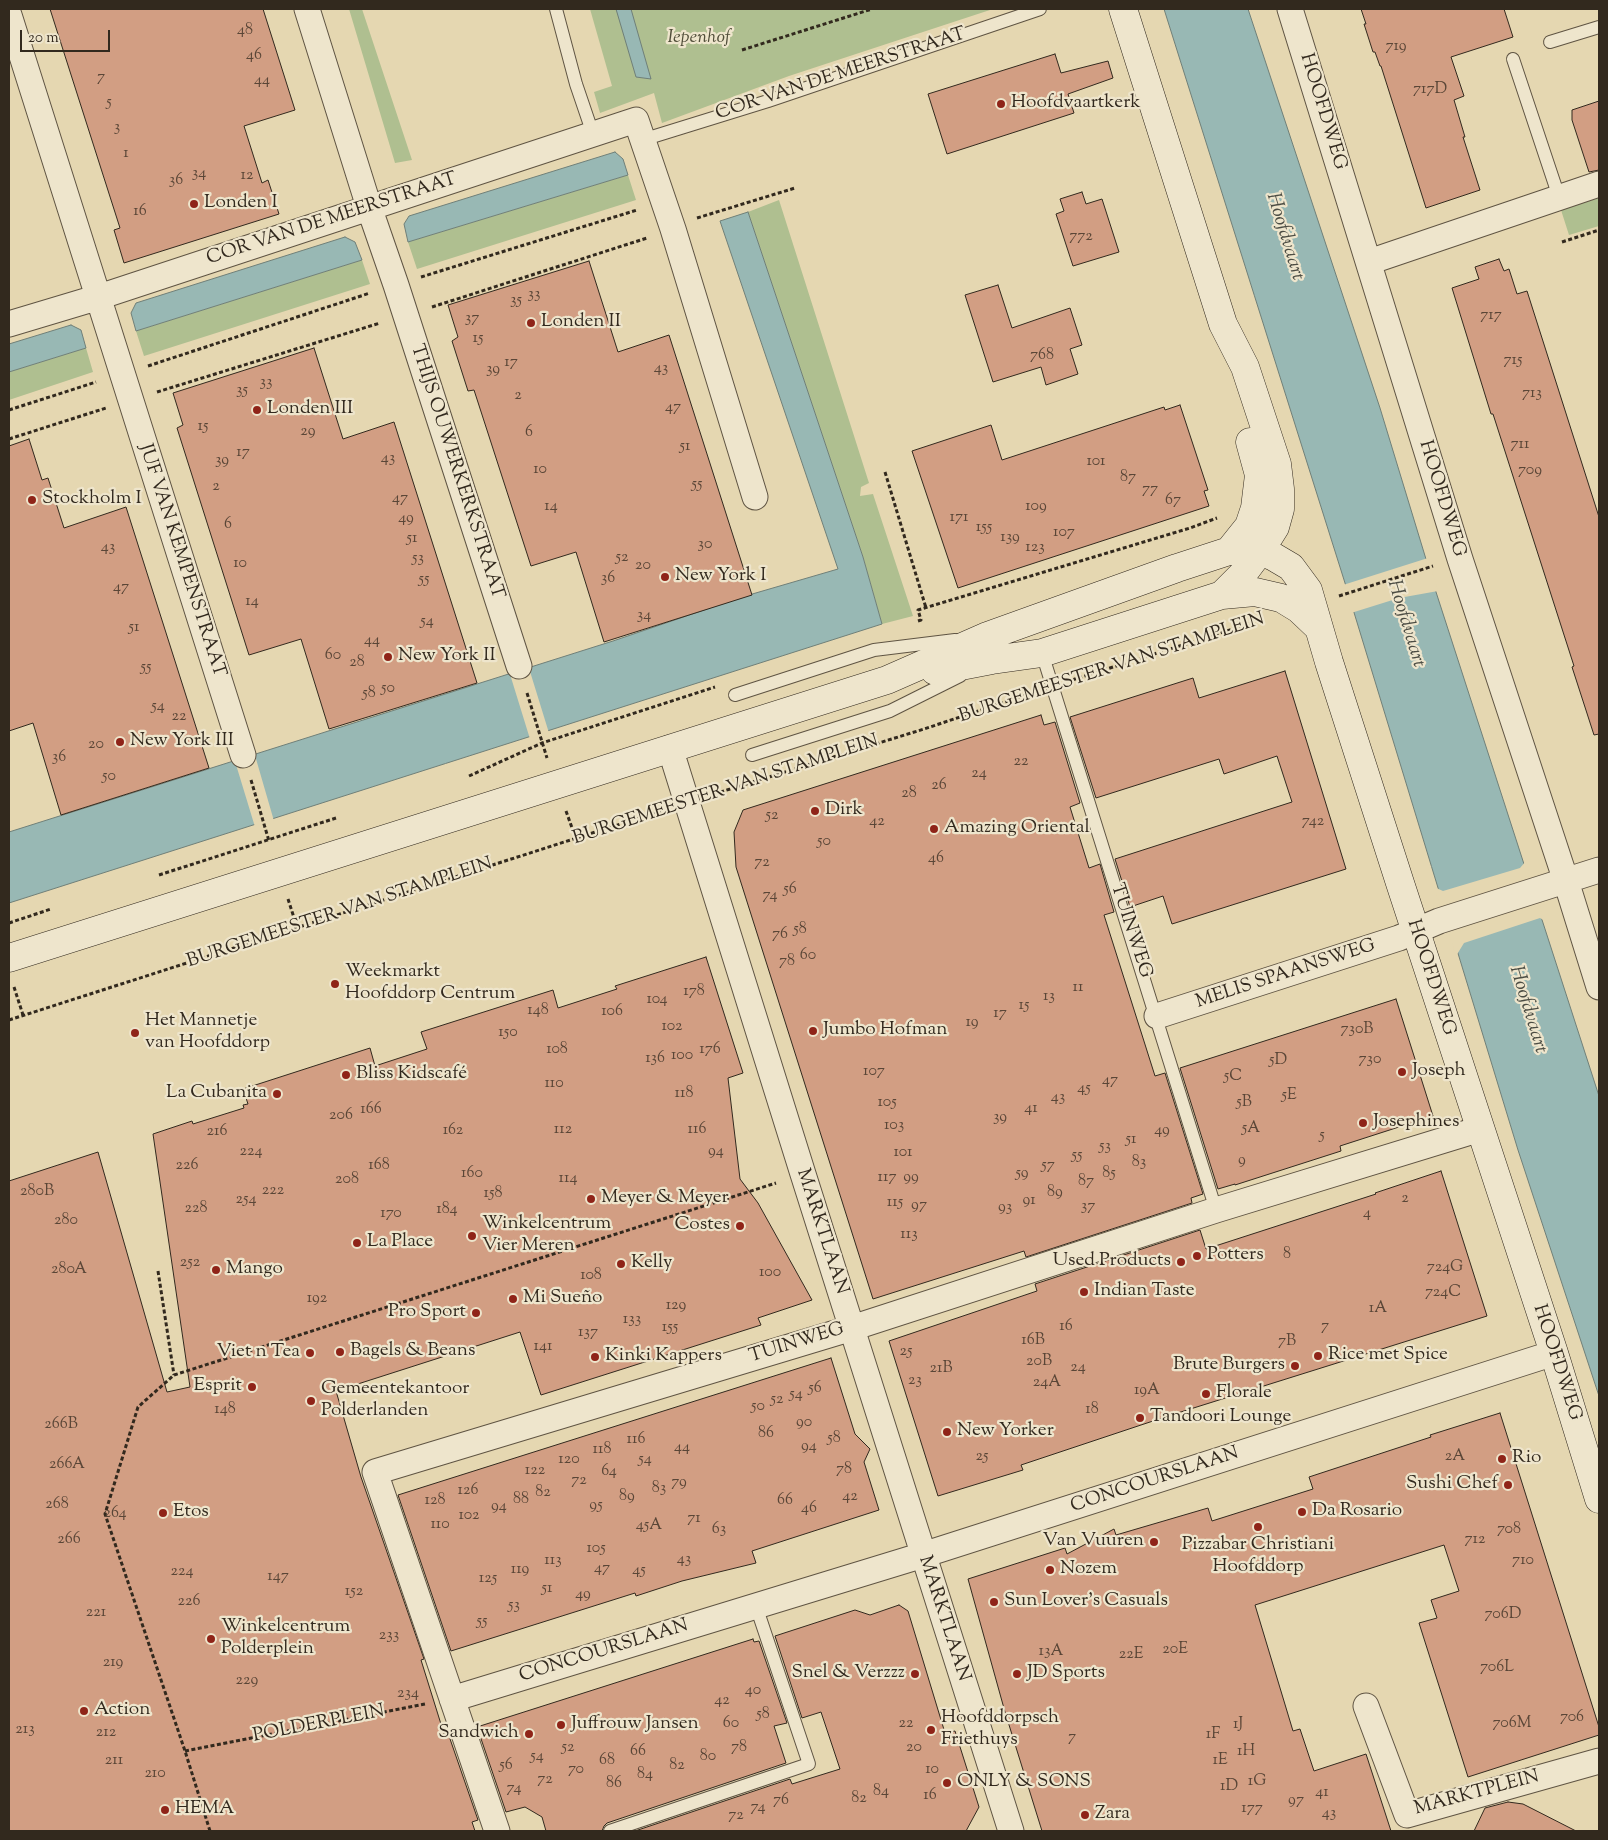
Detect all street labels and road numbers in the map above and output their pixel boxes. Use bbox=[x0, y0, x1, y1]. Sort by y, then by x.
street label: COR VAN DE MEERSTRAAT bbox=[713, 24, 969, 126]
street label: HOOFDWEG bbox=[1293, 51, 1351, 173]
street label: COR VAN DE MEERSTRAAT bbox=[204, 169, 460, 271]
street label: THIJS OUWERKERKSTRAAT bbox=[404, 342, 508, 602]
street label: HOOFDWEG bbox=[1412, 438, 1470, 560]
street label: JUF VAN KEMPENSTRAAT bbox=[132, 442, 230, 680]
street label: BURGEMEESTER VAN STAMPLEIN bbox=[956, 609, 1268, 729]
street label: BURGEMEESTER VAN STAMPLEIN bbox=[570, 731, 882, 851]
street label: BURGEMEESTER VAN STAMPLEIN bbox=[184, 854, 496, 974]
street label: TUINWEG bbox=[1104, 881, 1156, 981]
street label: HOOFDWEG bbox=[1401, 917, 1459, 1039]
street label: MELIS SPAANSWEG bbox=[1193, 935, 1379, 1015]
street label: MARKTLAAN bbox=[790, 1166, 852, 1298]
street label: HOOFDWEG bbox=[1527, 1302, 1585, 1424]
street label: TUINWEG bbox=[747, 1319, 847, 1369]
street label: CONCOURSLAAN bbox=[1068, 1443, 1242, 1519]
street label: MARKTLAAN bbox=[912, 1553, 974, 1685]
street label: CONCOURSLAAN bbox=[517, 1615, 691, 1689]
street label: POLDERPLEIN bbox=[251, 1701, 387, 1749]
street label: MARKTPLEIN bbox=[1412, 1766, 1542, 1822]

